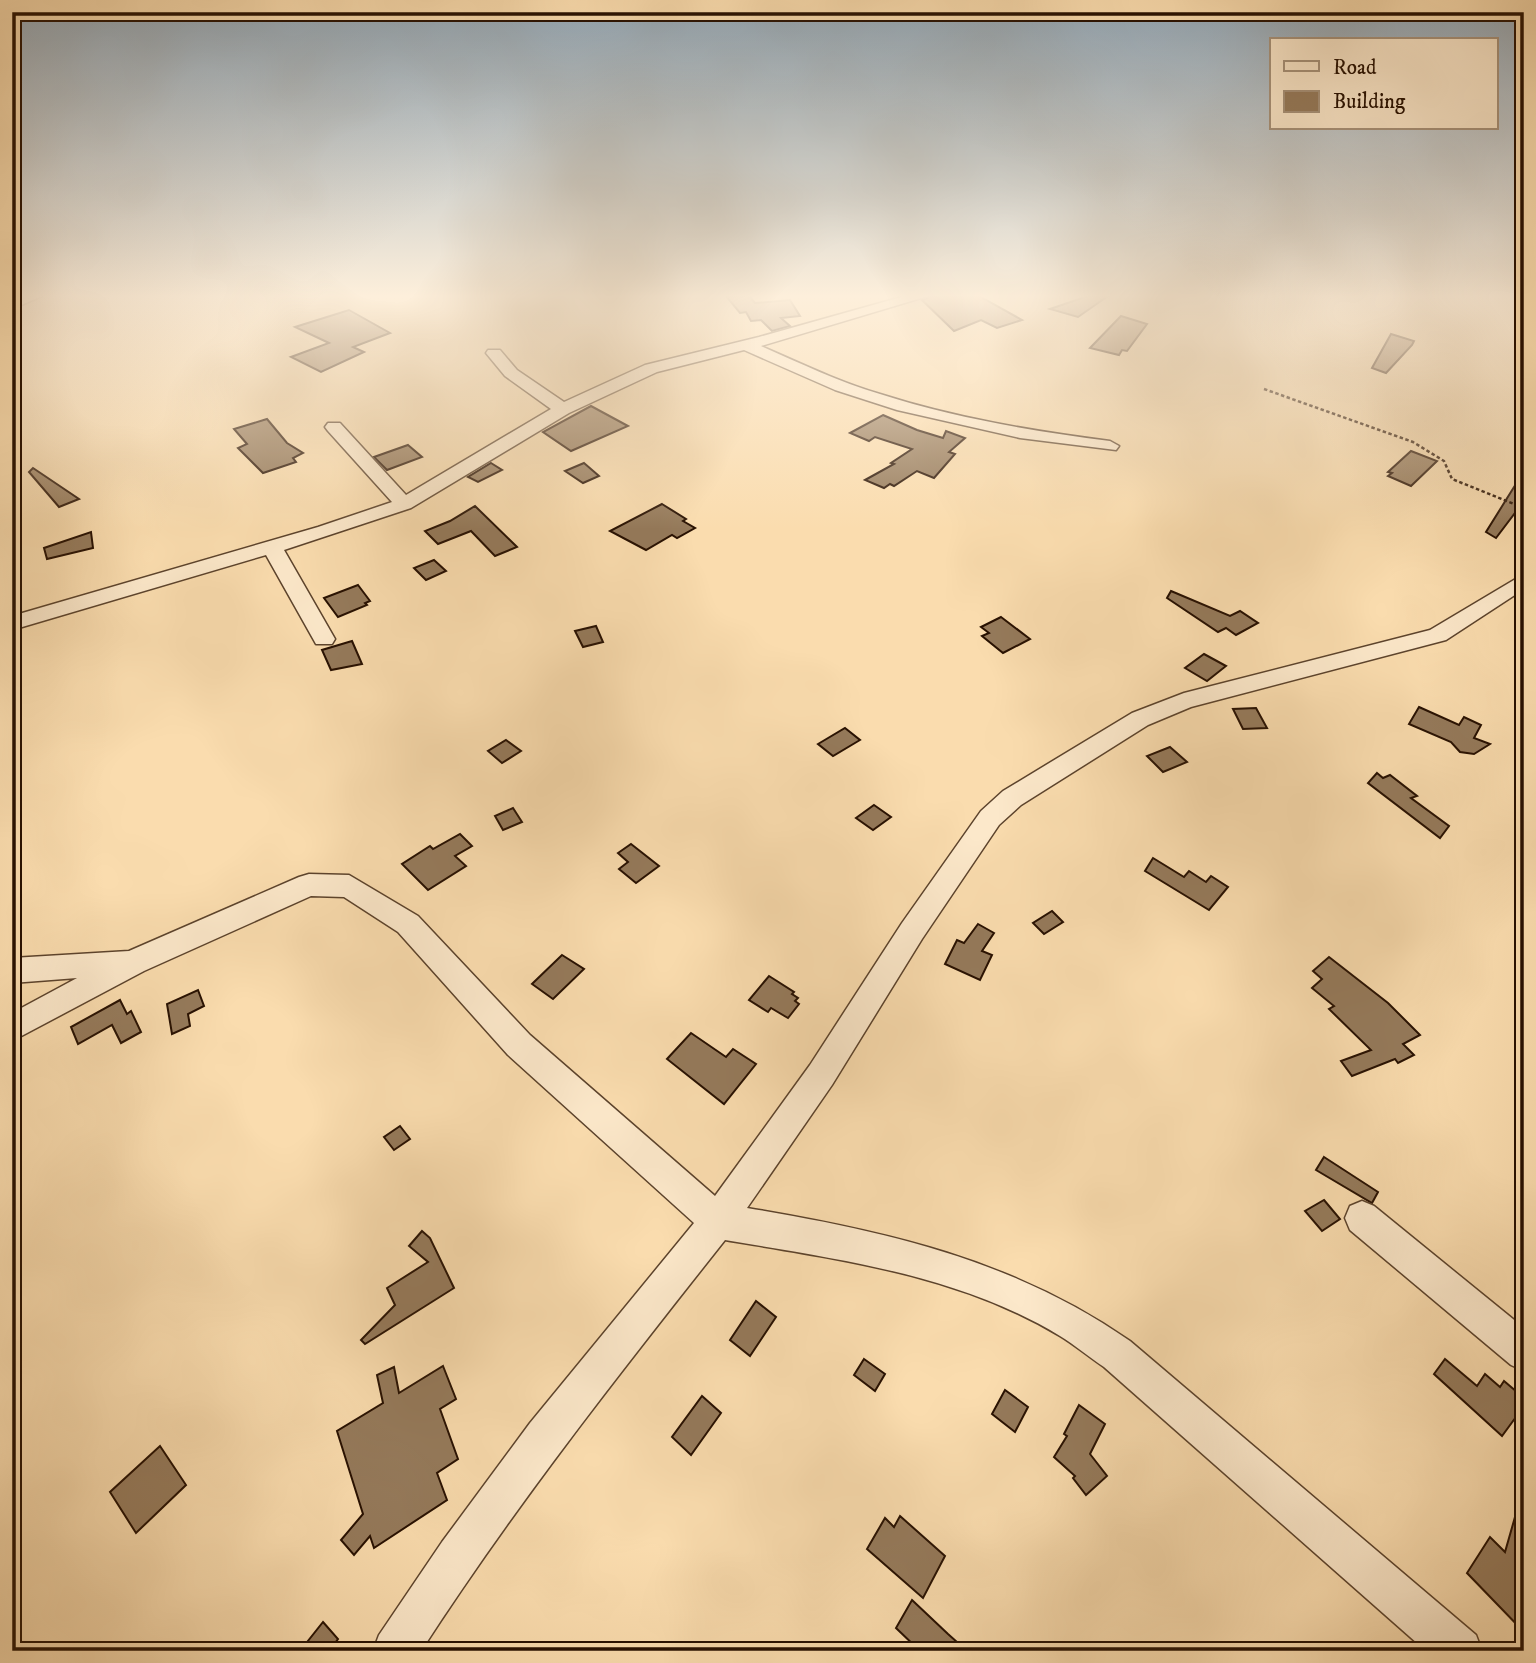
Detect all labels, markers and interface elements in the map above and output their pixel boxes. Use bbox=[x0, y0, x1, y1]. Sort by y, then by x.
legend bbox=[1270, 38, 1498, 130]
text: Road bbox=[1333, 55, 1377, 81]
text: Building bbox=[1333, 89, 1406, 115]

